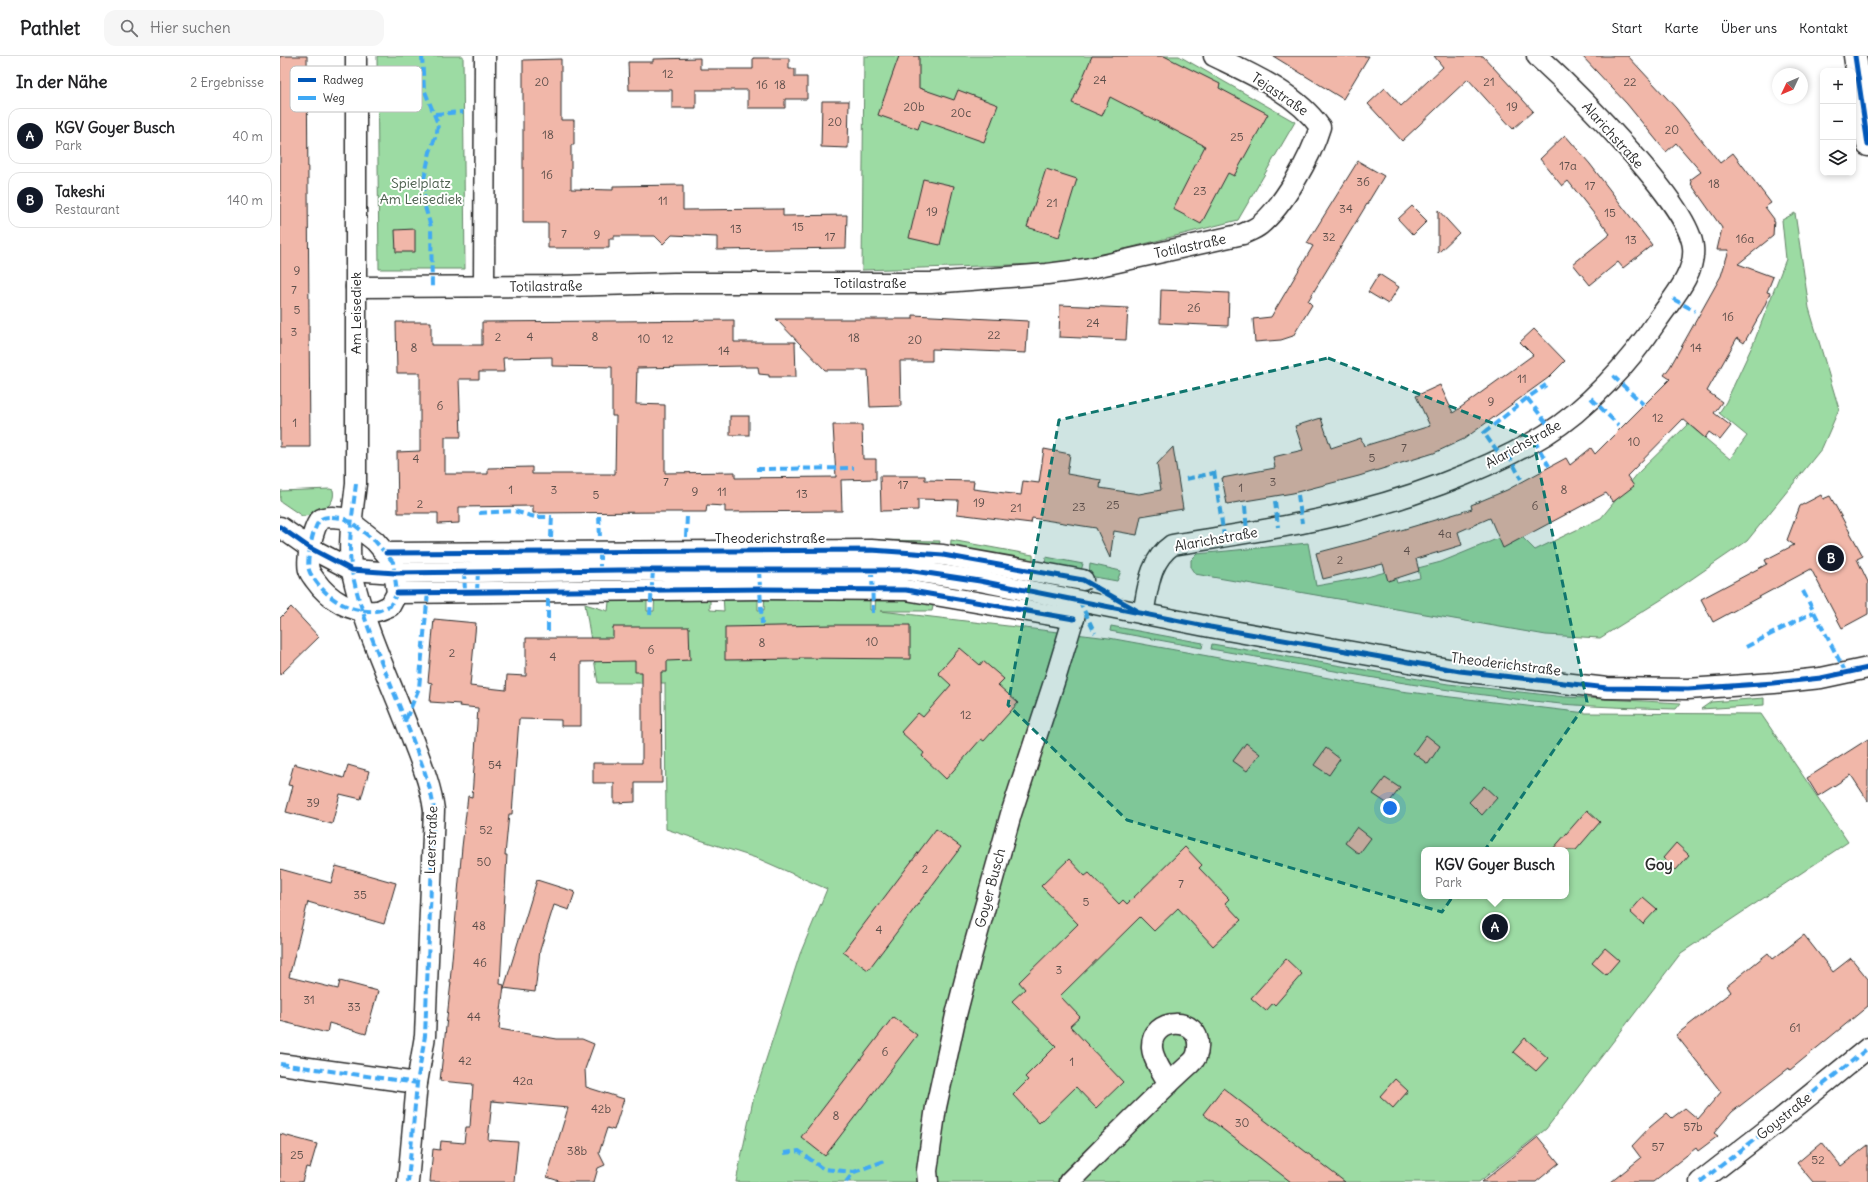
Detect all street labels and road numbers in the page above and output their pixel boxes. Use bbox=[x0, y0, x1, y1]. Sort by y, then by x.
street label: Tejastraße bbox=[1248, 68, 1312, 120]
street label: Alarichstraße bbox=[1578, 98, 1648, 172]
street label: Totilastraße bbox=[1152, 230, 1228, 262]
street label: Am Leisediek bbox=[347, 272, 365, 354]
street label: Totilastraße bbox=[834, 274, 906, 292]
street label: Totilastraße bbox=[509, 276, 583, 296]
street label: Alarichstraße bbox=[1482, 416, 1564, 472]
street label: Alarichstraße bbox=[1173, 523, 1259, 555]
street label: Theoderichstraße bbox=[715, 529, 825, 547]
street label: Theoderichstraße bbox=[1450, 648, 1562, 680]
street label: Laerstraße bbox=[421, 805, 441, 875]
street label: Goyer Busch bbox=[971, 846, 1009, 930]
street label: Goystraße bbox=[1753, 1088, 1815, 1144]

